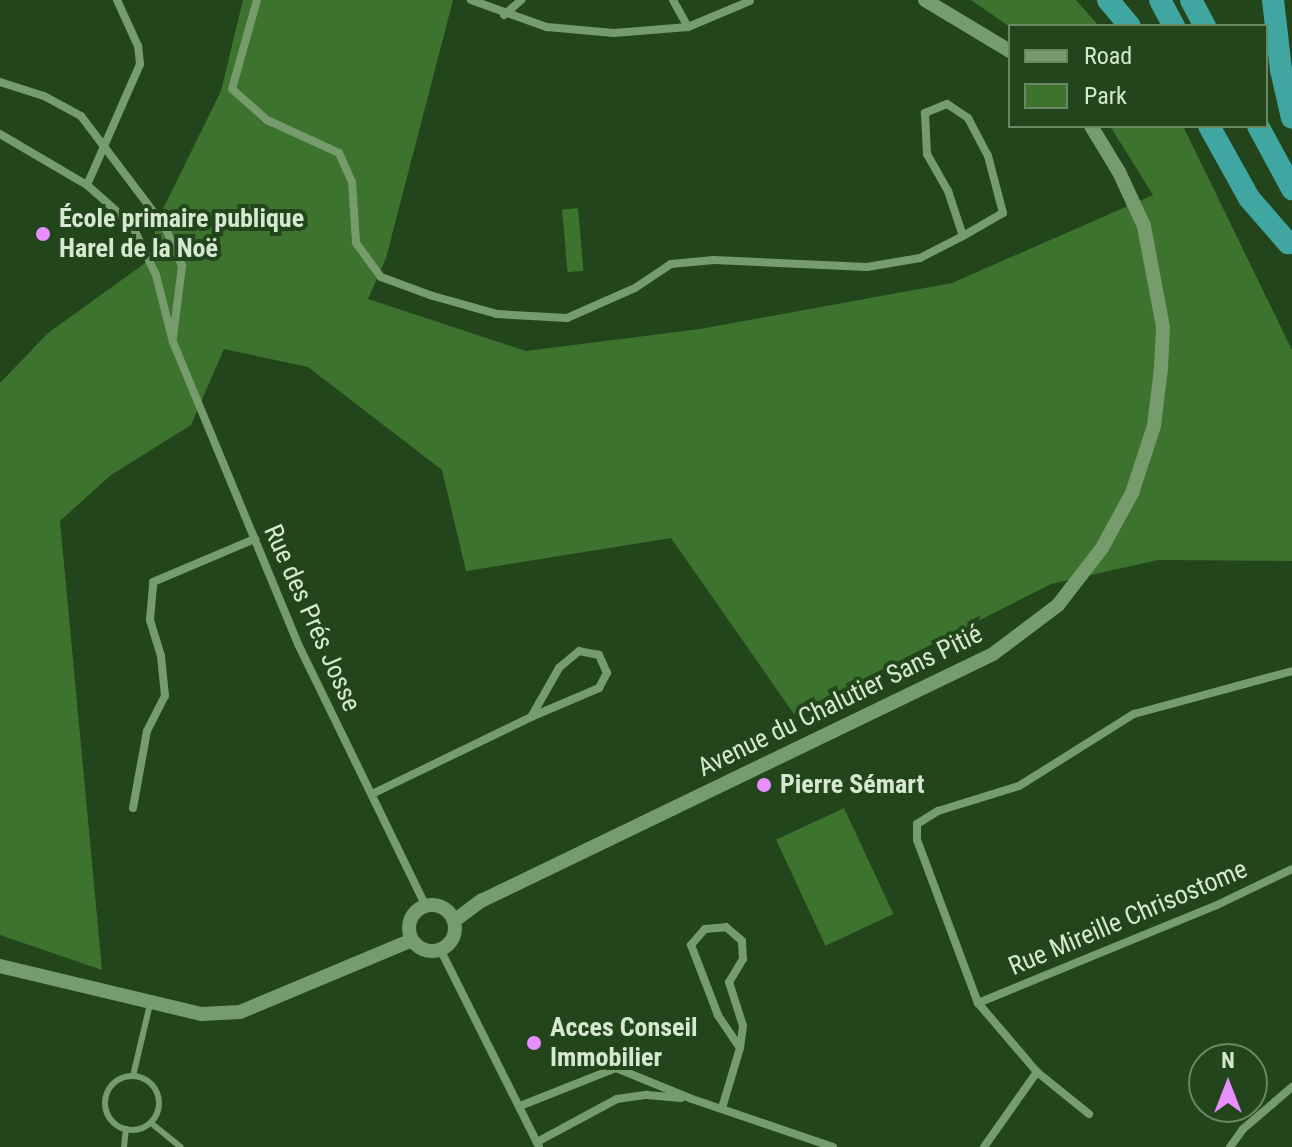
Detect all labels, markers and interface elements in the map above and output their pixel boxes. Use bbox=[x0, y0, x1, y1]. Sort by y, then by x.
legend bbox=[1008, 24, 1268, 128]
text: Road bbox=[1084, 42, 1132, 70]
text: Park bbox=[1084, 82, 1127, 110]
place label: École primaire publique Harel de la Noë bbox=[59, 203, 304, 264]
marker: École primaire publique Harel de la Noë bbox=[34, 225, 52, 243]
street label: Rue des Prés Josse bbox=[257, 520, 367, 716]
street label: Avenue du Chalutier Sans Pitié bbox=[693, 618, 987, 784]
place label: Pierre Sémart bbox=[780, 769, 924, 801]
marker: Pierre Sémart bbox=[755, 776, 773, 794]
street label: Rue Mireille Chrisostome bbox=[1004, 854, 1252, 982]
place label: Acces Conseil Immobilier bbox=[550, 1012, 698, 1074]
marker: Acces Conseil Immobilier bbox=[525, 1034, 543, 1052]
north arrow bbox=[1188, 1043, 1268, 1123]
text: N bbox=[1221, 1048, 1235, 1073]

